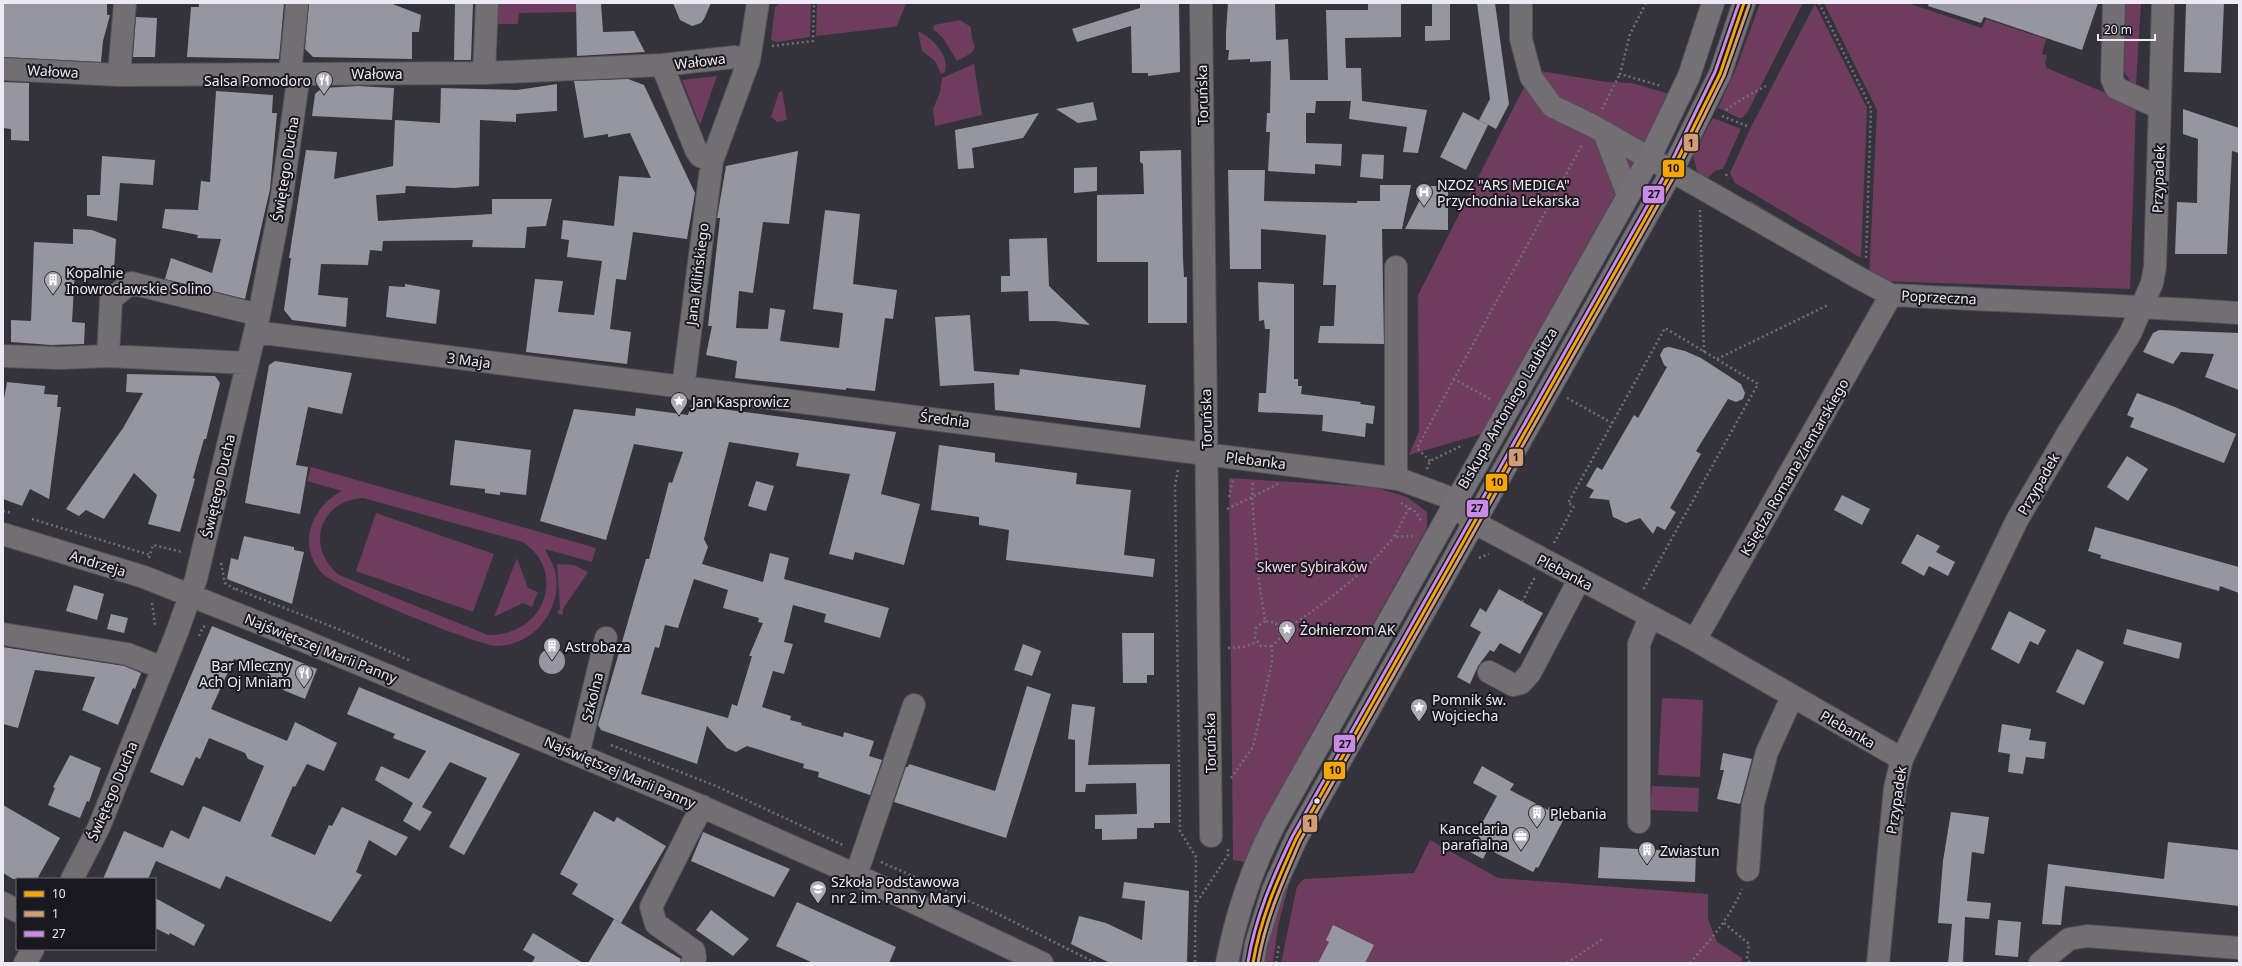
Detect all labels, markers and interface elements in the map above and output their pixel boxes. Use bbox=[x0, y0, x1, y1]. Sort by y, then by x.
scale bar bbox=[2098, 16, 2155, 42]
text: 20 m bbox=[2104, 21, 2132, 38]
street label: Wałowa bbox=[673, 48, 727, 74]
street label: Wałowa bbox=[27, 60, 79, 82]
street label: Wałowa bbox=[351, 64, 403, 83]
street label: Toruńska bbox=[1192, 65, 1212, 125]
restaurant icon: Salsa Pomodoro bbox=[314, 70, 334, 95]
place label: Salsa Pomodoro bbox=[204, 71, 311, 90]
street label: Świętego Ducha bbox=[267, 115, 303, 223]
line badge: 1 bbox=[1683, 133, 1699, 152]
text: 1 bbox=[1688, 135, 1694, 150]
street label: Przypadek bbox=[2147, 144, 2169, 214]
line badge: 10 bbox=[1662, 159, 1685, 178]
text: 10 bbox=[1667, 160, 1679, 175]
place label: NZOZ "ARS MEDICA" Przychodnia Lekarska bbox=[1437, 175, 1580, 210]
hospital icon: NZOZ "ARS MEDICA" Przychodnia Lekarska bbox=[1414, 182, 1434, 207]
line badge: 27 bbox=[1642, 185, 1665, 204]
text: 27 bbox=[1648, 186, 1660, 201]
street label: Jana Kilińskiego bbox=[681, 222, 713, 328]
place label: Kopalnie Inowrocławskie Solino bbox=[66, 263, 212, 298]
building icon: Kopalnie Inowrocławskie Solino bbox=[43, 270, 63, 295]
street label: Poprzeczna bbox=[1901, 286, 1977, 308]
street label: Biskupa Antoniego Laubitza bbox=[1453, 324, 1561, 492]
street label: 3 Maja bbox=[446, 348, 492, 372]
street label: Księdza Romana Zientarskiego bbox=[1735, 375, 1853, 559]
street label: Toruńska bbox=[1196, 389, 1216, 449]
place icon: Jan Kasprowicz bbox=[669, 391, 689, 416]
place label: Jan Kasprowicz bbox=[690, 392, 790, 411]
street label: Średnia bbox=[919, 407, 971, 431]
street label: Świętego Ducha bbox=[197, 432, 239, 540]
street label: Plebanka bbox=[1225, 447, 1287, 473]
line badge: 1 bbox=[1508, 448, 1524, 467]
text: 1 bbox=[1513, 449, 1519, 464]
street label: Przypadek bbox=[2013, 449, 2064, 518]
line badge: 10 bbox=[1485, 473, 1508, 492]
text: 10 bbox=[1491, 474, 1503, 489]
line badge: 27 bbox=[1466, 499, 1489, 518]
text: 27 bbox=[1471, 500, 1483, 515]
street label: Andrzeja bbox=[68, 545, 128, 581]
street label: Plebanka bbox=[1534, 549, 1596, 595]
park label: Skwer Sybiraków bbox=[1257, 557, 1367, 576]
street label: Najświętszej Marii Panny bbox=[242, 609, 401, 688]
place icon: Żołnierzom AK bbox=[1277, 619, 1297, 644]
place label: Żołnierzom AK bbox=[1300, 620, 1396, 639]
building icon: Astrobaza bbox=[542, 636, 562, 661]
place label: Astrobaza bbox=[565, 637, 631, 656]
place label: Bar Mleczny Ach Oj Mniam bbox=[199, 656, 292, 691]
restaurant icon: Bar Mleczny Ach Oj Mniam bbox=[294, 663, 314, 688]
street label: Szkolna bbox=[577, 670, 607, 724]
place label: Pomnik św. Wojciecha bbox=[1432, 690, 1506, 725]
place icon: Pomnik św. Wojciecha bbox=[1409, 697, 1429, 722]
street label: Plebanka bbox=[1817, 706, 1879, 752]
street label: Toruńska bbox=[1200, 713, 1220, 773]
street label: Najświętszej Marii Panny bbox=[541, 731, 699, 813]
line badge: 27 bbox=[1333, 734, 1356, 753]
text: 27 bbox=[1339, 736, 1351, 751]
street label: Świętego Ducha bbox=[83, 739, 141, 843]
line badge: 10 bbox=[1323, 761, 1346, 780]
text: 10 bbox=[1329, 762, 1341, 777]
street label: Przypadek bbox=[1881, 764, 1911, 835]
unlabelled marker bbox=[1312, 796, 1322, 806]
building icon: Plebania bbox=[1527, 803, 1547, 828]
place label: Plebania bbox=[1550, 804, 1607, 823]
line badge: 1 bbox=[1302, 814, 1318, 833]
text: 1 bbox=[1307, 815, 1313, 830]
place label: Kancelaria parafialna bbox=[1439, 819, 1508, 854]
office icon: Kancelaria parafialna bbox=[1511, 826, 1531, 851]
building icon: Zwiastun bbox=[1637, 840, 1657, 865]
place label: Zwiastun bbox=[1660, 841, 1720, 860]
place label: Szkoła Podstawowa nr 2 im. Panny Maryi bbox=[831, 872, 966, 907]
legend bbox=[16, 878, 156, 950]
school or university icon: Szkoła Podstawowa nr 2 im. Panny Maryi bbox=[808, 879, 828, 904]
text: 10 bbox=[52, 885, 66, 902]
text: 1 bbox=[52, 905, 59, 922]
text: 27 bbox=[52, 925, 66, 942]

